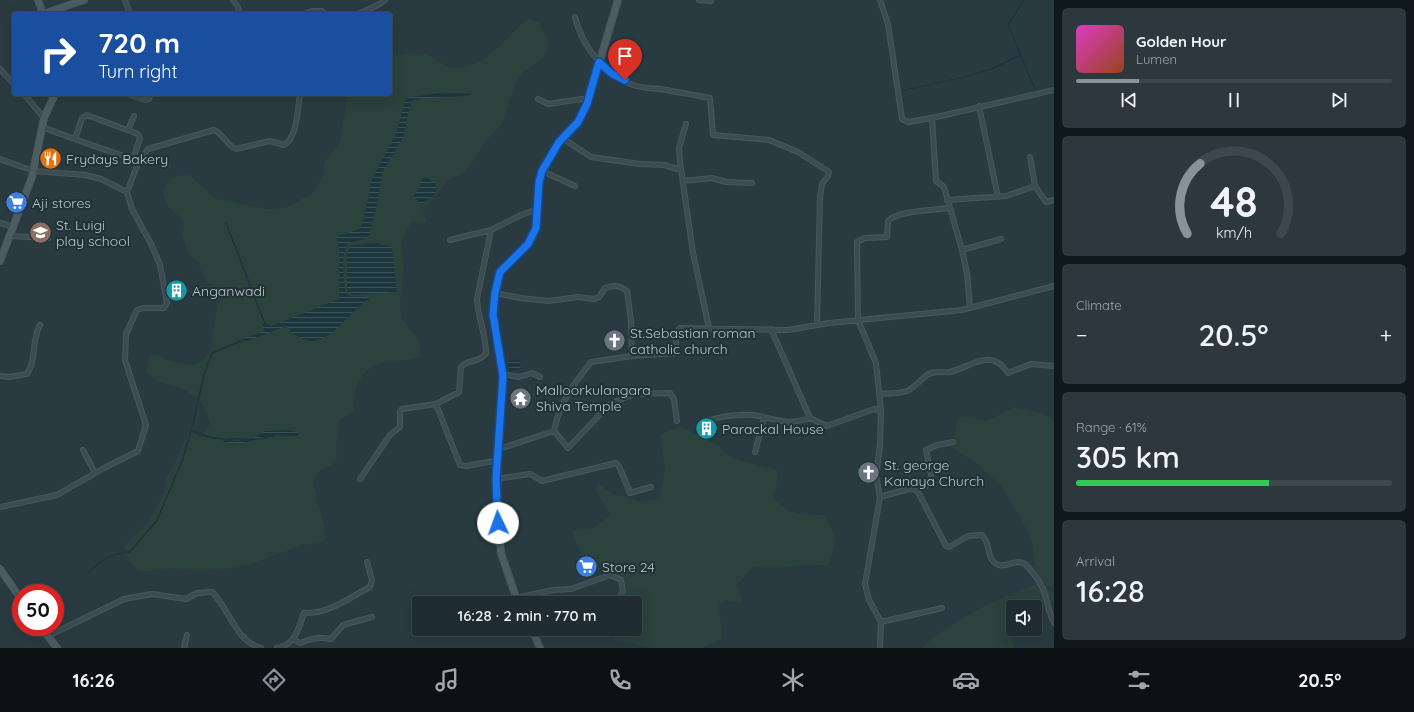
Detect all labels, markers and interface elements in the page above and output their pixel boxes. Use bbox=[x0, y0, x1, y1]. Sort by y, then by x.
text: 720 m bbox=[98, 25, 180, 60]
icon: right bbox=[32, 28, 84, 80]
text: Golden Hour bbox=[1136, 32, 1227, 51]
pin bbox=[608, 39, 642, 80]
icon: arrive bbox=[614, 45, 636, 67]
text: Lumen bbox=[1136, 51, 1177, 67]
text: Turn right bbox=[98, 60, 178, 83]
icon: previous bbox=[1118, 89, 1140, 111]
icon: pause bbox=[1223, 89, 1245, 111]
icon: next bbox=[1328, 89, 1350, 111]
restaurant icon: Frydays Bakery bbox=[37, 146, 63, 172]
place label: Frydays Bakery bbox=[66, 150, 168, 168]
text: 48 bbox=[1210, 175, 1258, 227]
supermarket icon: Aji stores bbox=[4, 190, 30, 216]
place label: Aji stores bbox=[32, 194, 91, 212]
place label: St. Luigi play school bbox=[56, 216, 130, 250]
school or university icon: St. Luigi play school bbox=[28, 220, 54, 246]
text: km/h bbox=[1216, 224, 1252, 242]
building icon: Anganwadi bbox=[164, 278, 190, 304]
place label: Anganwadi bbox=[192, 282, 265, 300]
text: Climate bbox=[1076, 297, 1122, 313]
text: 20.5° bbox=[1198, 316, 1269, 354]
text: − bbox=[1076, 321, 1087, 349]
text: + bbox=[1380, 321, 1392, 349]
place label: St.Sebastian roman catholic church bbox=[630, 324, 755, 358]
church icon: St.Sebastian roman catholic church bbox=[602, 328, 628, 354]
place label: Malloorkulangara Shiva Temple bbox=[536, 381, 651, 415]
temple icon: Malloorkulangara Shiva Temple bbox=[508, 385, 534, 411]
building icon: Parackal House bbox=[693, 416, 719, 442]
text: Range · 61% bbox=[1076, 419, 1147, 435]
place label: Parackal House bbox=[722, 420, 824, 438]
text: 305 km bbox=[1076, 438, 1180, 476]
place label: St. george Kanaya Church bbox=[884, 456, 984, 490]
church icon: St. george Kanaya Church bbox=[855, 460, 881, 486]
position arrow bbox=[477, 502, 519, 544]
text: Arrival bbox=[1076, 553, 1115, 569]
supermarket icon: Store 24 bbox=[574, 554, 600, 580]
place label: Store 24 bbox=[602, 558, 655, 576]
text: 16:28 bbox=[1076, 572, 1145, 610]
speed limit sign: 50 bbox=[12, 584, 64, 636]
map controls bbox=[1006, 600, 1042, 636]
button: sound bbox=[1006, 600, 1042, 636]
text: 16:28 · 2 min · 770 m bbox=[457, 606, 597, 625]
icon: directions bbox=[260, 666, 288, 694]
icon: music bbox=[433, 666, 461, 694]
icon: phone bbox=[606, 666, 634, 694]
icon: climate bbox=[779, 666, 807, 694]
icon: car bbox=[952, 666, 980, 694]
icon: filters bbox=[1125, 666, 1153, 694]
text: 16:26 bbox=[73, 669, 115, 692]
text: 20.5° bbox=[1298, 669, 1341, 692]

